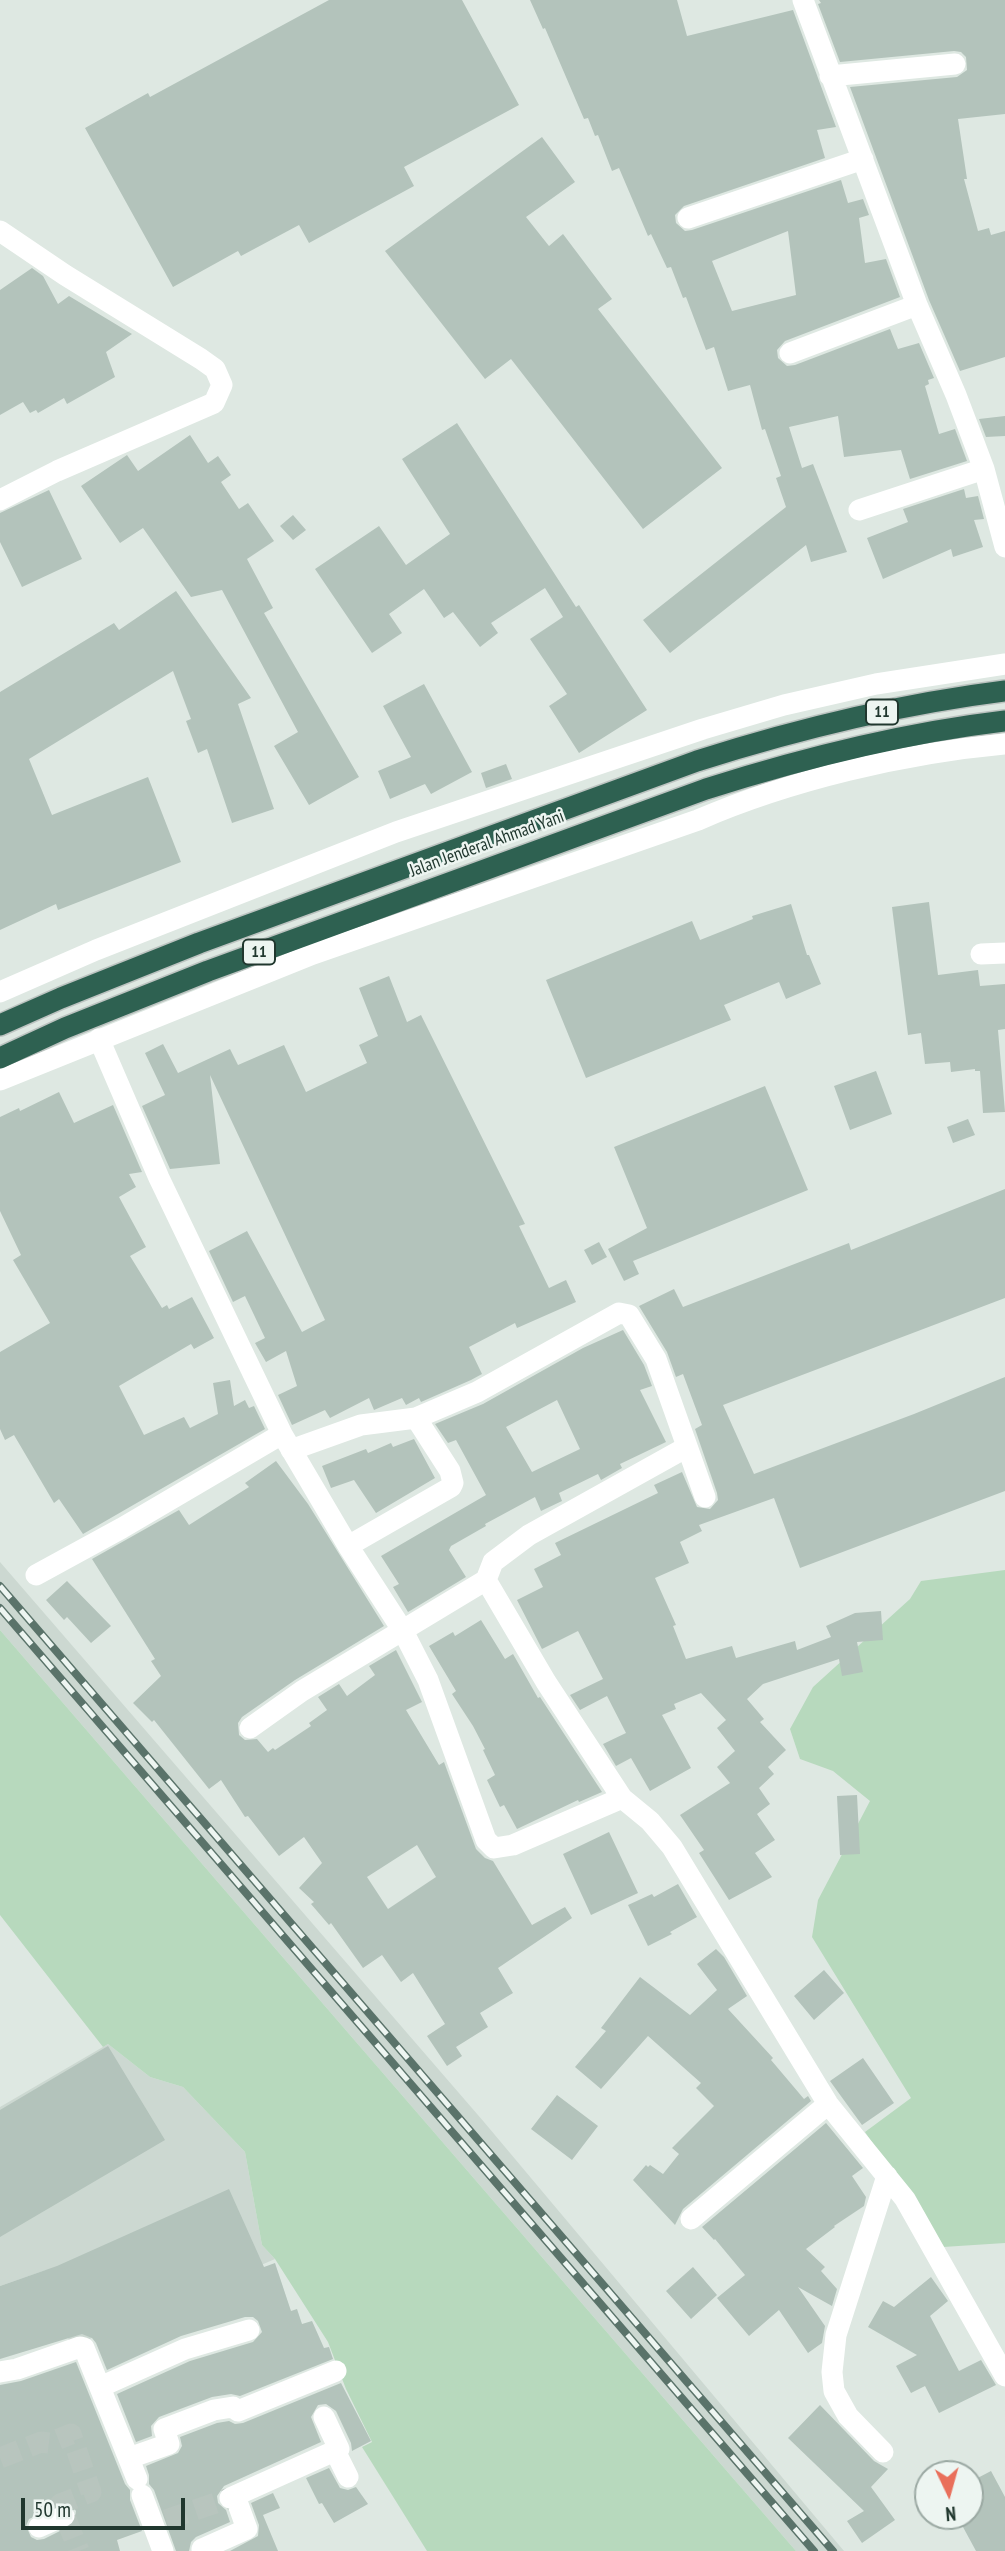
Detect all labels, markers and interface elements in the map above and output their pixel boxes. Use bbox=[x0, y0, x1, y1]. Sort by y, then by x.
road number: 11 bbox=[866, 699, 898, 724]
street label: Jalan Jenderal Ahmad Yani bbox=[407, 806, 567, 882]
road number: 11 bbox=[243, 940, 275, 964]
north arrow bbox=[914, 2460, 984, 2530]
scale bar bbox=[24, 2484, 189, 2528]
text: 50 m bbox=[34, 2496, 71, 2523]
text: N bbox=[945, 2502, 957, 2526]

